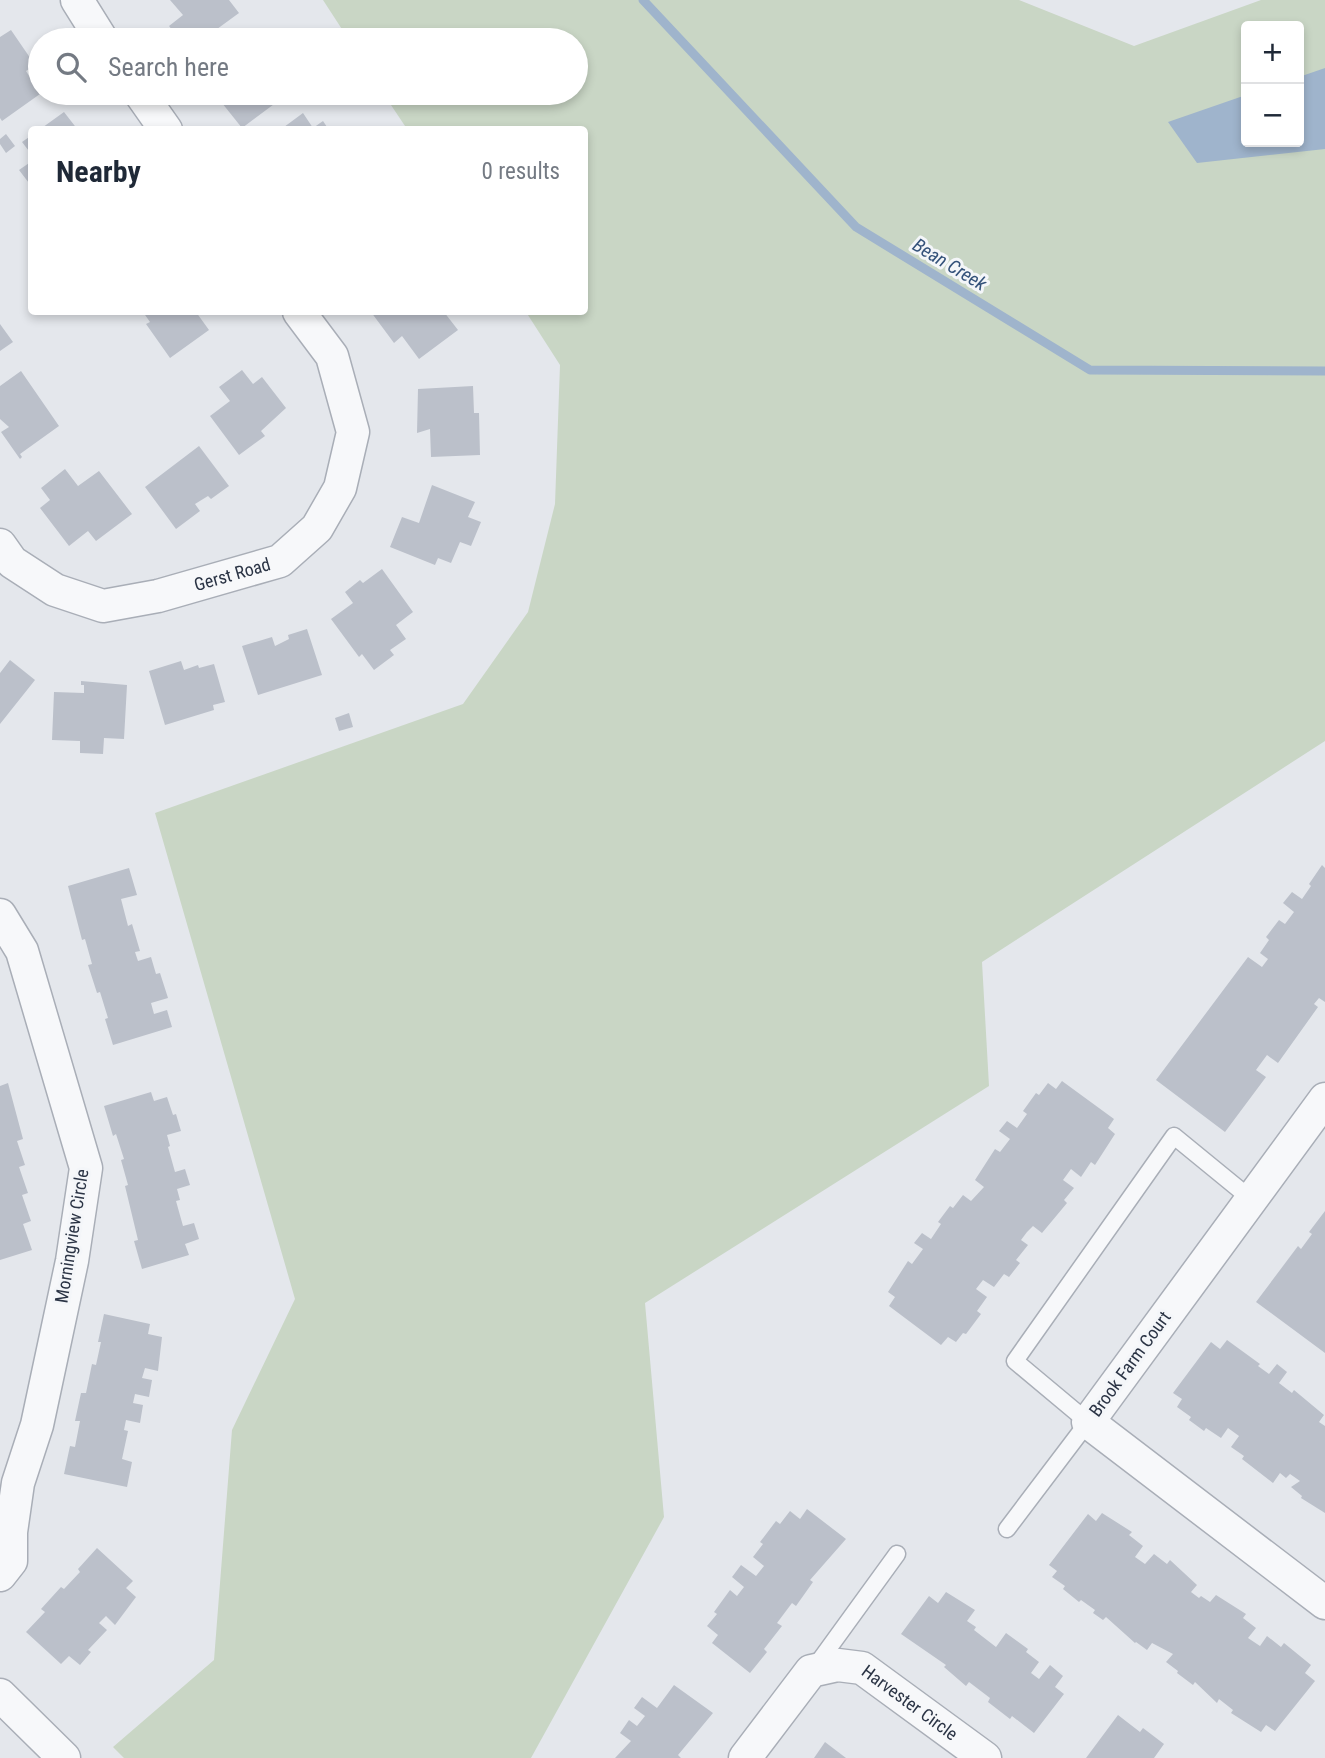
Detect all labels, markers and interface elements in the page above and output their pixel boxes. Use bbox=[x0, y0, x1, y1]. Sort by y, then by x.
map controls bbox=[1241, 21, 1304, 147]
button: + bbox=[1241, 21, 1304, 84]
search box bbox=[28, 28, 588, 105]
icon: search bbox=[52, 48, 90, 86]
text: Search here bbox=[108, 52, 229, 82]
button: − bbox=[1241, 84, 1304, 147]
text: Nearby bbox=[56, 154, 141, 189]
text: 0 results bbox=[482, 158, 560, 185]
water label: Bean Creek bbox=[909, 233, 992, 296]
street label: Gerst Road bbox=[192, 553, 273, 595]
street label: Morningview Circle bbox=[51, 1168, 92, 1304]
street label: Brook Farm Court bbox=[1084, 1307, 1175, 1420]
street label: Harvester Circle bbox=[858, 1660, 962, 1744]

